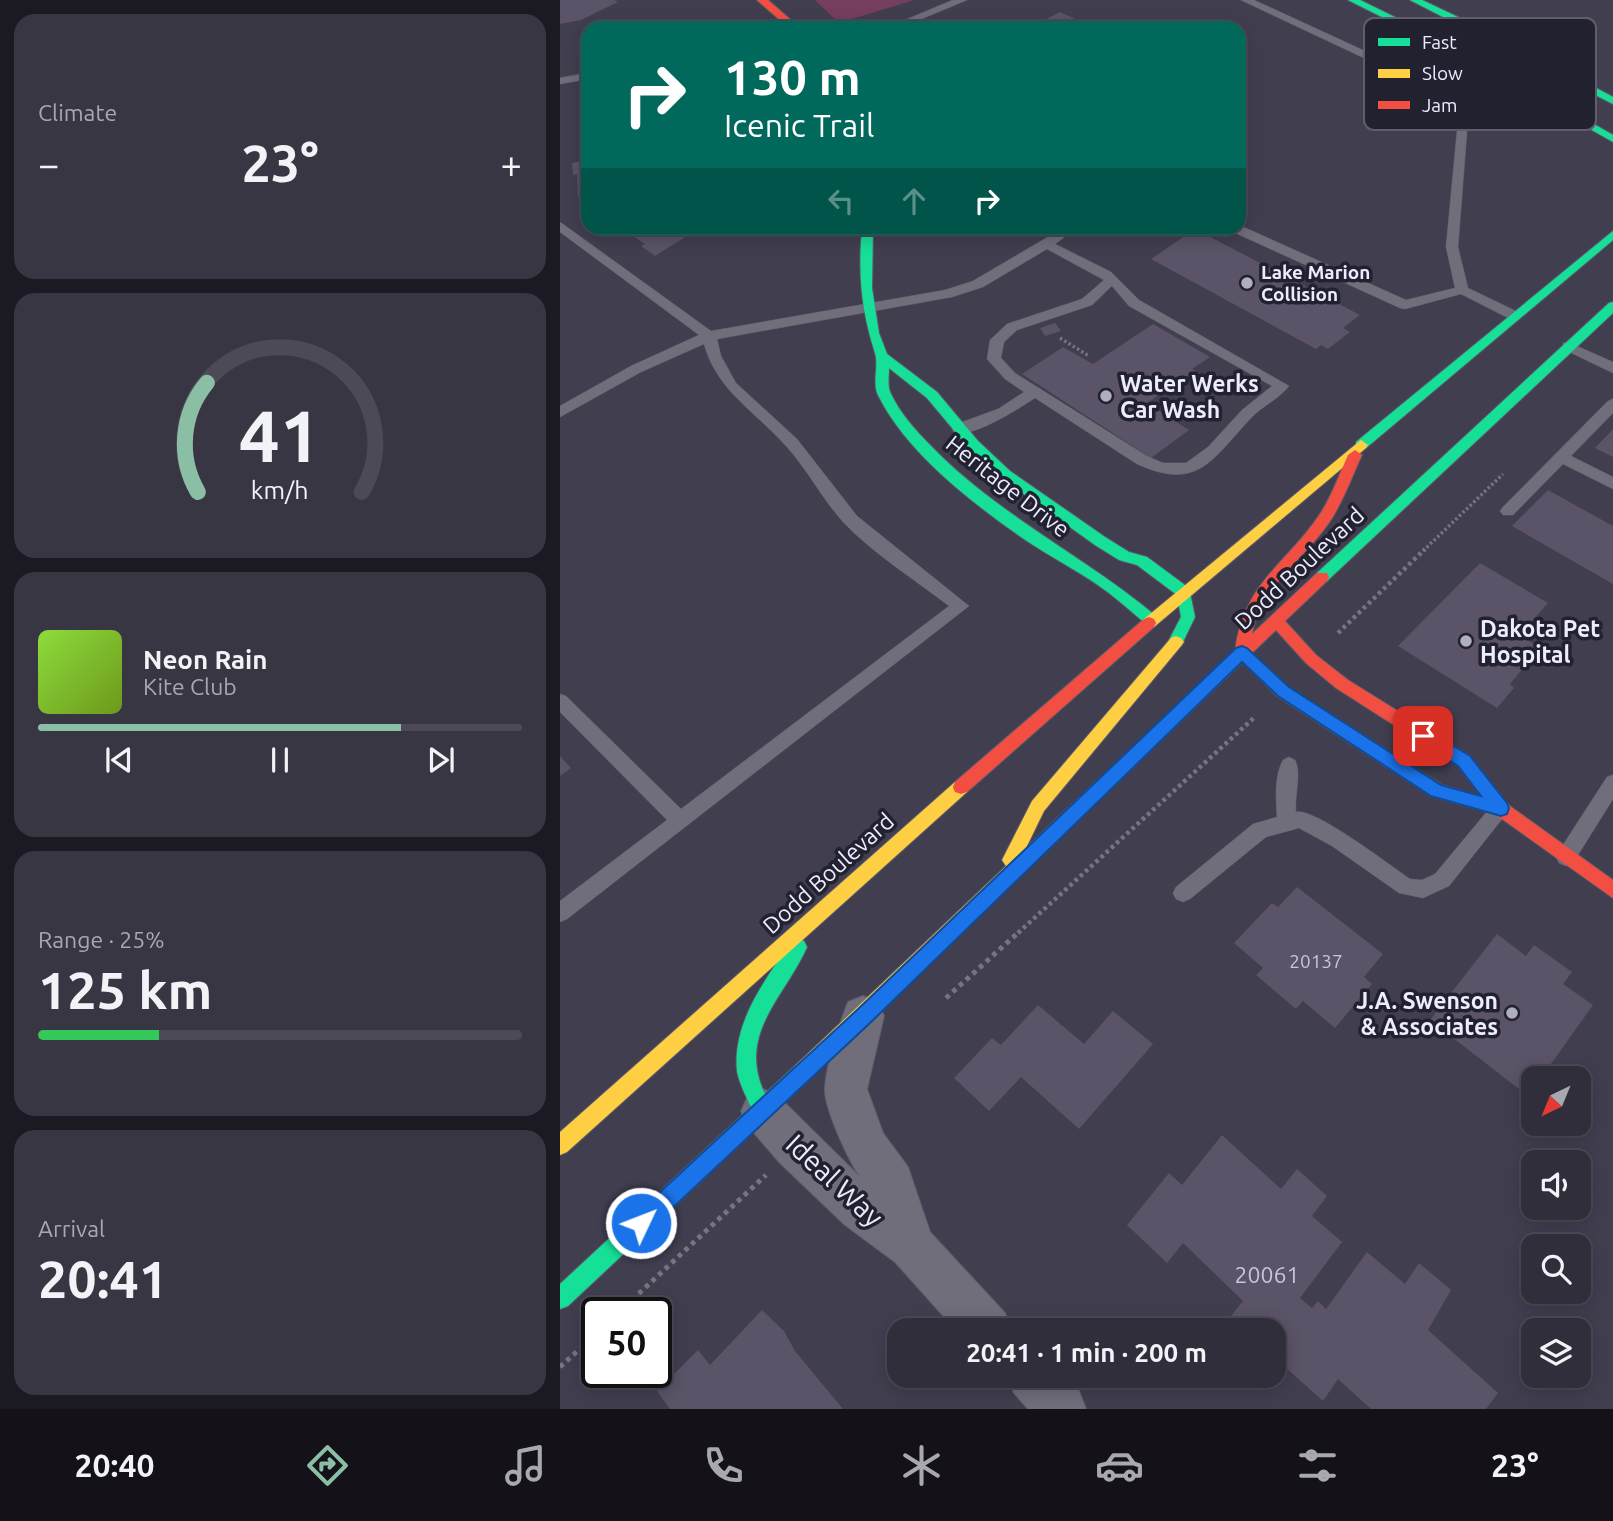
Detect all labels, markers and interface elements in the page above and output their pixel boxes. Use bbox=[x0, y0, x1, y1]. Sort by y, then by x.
legend bbox=[1364, 18, 1596, 130]
text: Fast bbox=[1422, 31, 1457, 53]
icon: right bbox=[609, 49, 700, 140]
text: 130 m bbox=[724, 49, 861, 104]
text: Slow bbox=[1422, 62, 1463, 84]
text: Jam bbox=[1422, 94, 1458, 116]
text: Climate bbox=[38, 100, 117, 125]
text: Icenic Trail bbox=[724, 107, 874, 143]
text: 23° bbox=[241, 134, 319, 192]
text: − bbox=[38, 143, 59, 185]
text: + bbox=[501, 143, 522, 185]
icon: left bbox=[822, 182, 860, 220]
icon: ahead bbox=[895, 182, 933, 220]
icon: right bbox=[968, 182, 1006, 220]
place label: Lake Marion Collision bbox=[1261, 261, 1370, 305]
marker: Lake Marion Collision bbox=[1239, 275, 1255, 291]
place label: Water Werks Car Wash bbox=[1120, 371, 1259, 422]
marker: Water Werks Car Wash bbox=[1098, 388, 1114, 404]
text: 41 bbox=[239, 394, 321, 476]
street label: Heritage Drive bbox=[941, 430, 1075, 542]
text: km/h bbox=[251, 475, 309, 503]
street label: Dodd Boulevard bbox=[1229, 502, 1369, 634]
place label: Dakota Pet Hospital bbox=[1480, 616, 1600, 667]
marker: Dakota Pet Hospital bbox=[1458, 633, 1474, 649]
text: Neon Rain bbox=[143, 645, 268, 674]
text: Kite Club bbox=[143, 674, 237, 699]
pin bbox=[1393, 706, 1453, 766]
icon: arrive bbox=[1404, 717, 1442, 755]
icon: previous bbox=[100, 741, 138, 779]
icon: pause bbox=[261, 741, 299, 779]
icon: next bbox=[422, 741, 460, 779]
street label: Dodd Boulevard bbox=[758, 808, 898, 938]
text: Range · 25% bbox=[38, 927, 165, 952]
house number: 20137 bbox=[1289, 950, 1343, 972]
text: 125 km bbox=[38, 961, 212, 1019]
place label: J.A. Swenson & Associates bbox=[1356, 988, 1498, 1039]
marker: J.A. Swenson & Associates bbox=[1504, 1005, 1520, 1021]
north arrow bbox=[1521, 1066, 1591, 1136]
map controls bbox=[1521, 1066, 1591, 1388]
street label: Ideal Way bbox=[780, 1128, 890, 1232]
button: sound bbox=[1521, 1150, 1591, 1220]
position arrow bbox=[604, 1186, 678, 1260]
text: Arrival bbox=[38, 1216, 105, 1241]
button: search bbox=[1521, 1234, 1591, 1304]
text: 20:41 bbox=[38, 1250, 168, 1308]
house number: 20061 bbox=[1235, 1262, 1299, 1287]
speed limit sign: 50 bbox=[581, 1297, 672, 1388]
button: layers bbox=[1521, 1318, 1591, 1388]
text: 20:41 · 1 min · 200 m bbox=[966, 1338, 1207, 1367]
icon: directions bbox=[303, 1441, 352, 1490]
icon: music bbox=[501, 1441, 550, 1490]
icon: phone bbox=[699, 1441, 748, 1490]
icon: climate bbox=[897, 1441, 946, 1490]
icon: car bbox=[1095, 1441, 1144, 1490]
icon: filters bbox=[1293, 1441, 1342, 1490]
text: 20:40 bbox=[74, 1447, 155, 1483]
text: 23° bbox=[1491, 1447, 1539, 1483]

